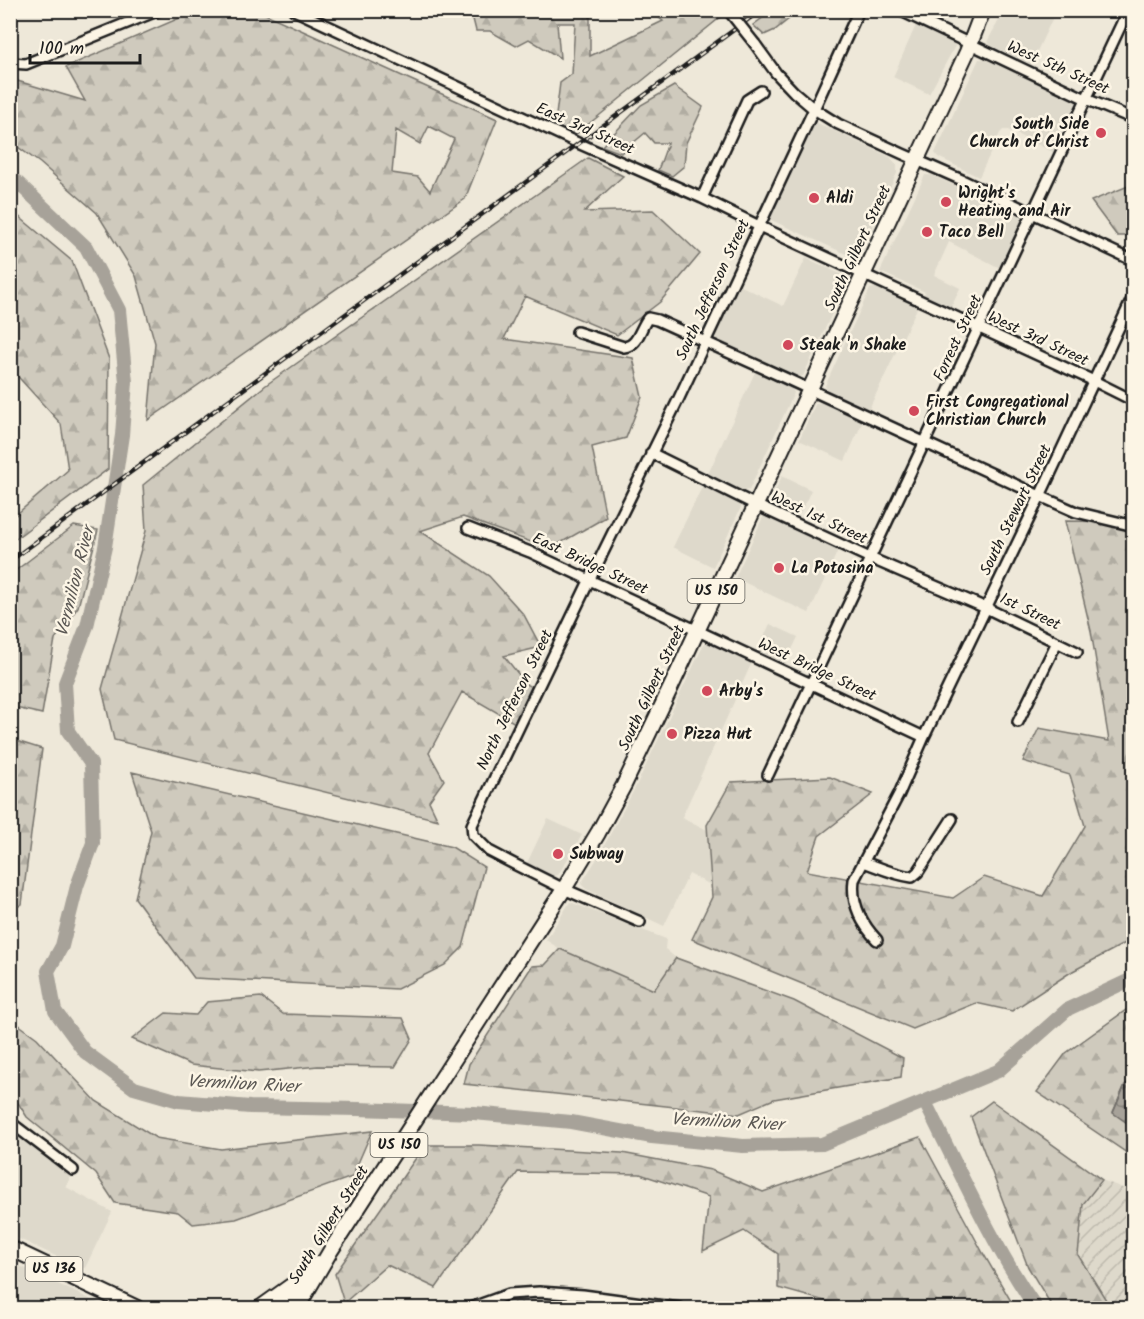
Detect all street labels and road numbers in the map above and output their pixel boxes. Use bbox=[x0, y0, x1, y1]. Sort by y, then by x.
street label: West 5th Street bbox=[1003, 34, 1114, 102]
street label: East 3rd Street bbox=[532, 96, 639, 162]
street label: South Gilbert Street bbox=[818, 180, 898, 315]
street label: South Jefferson Street bbox=[669, 214, 757, 365]
street label: Forrest Street bbox=[927, 290, 989, 386]
street label: West 3rd Street bbox=[984, 305, 1093, 374]
street label: South Stewart Street bbox=[973, 439, 1059, 580]
street label: West 1st Street bbox=[767, 485, 872, 552]
street label: East Bridge Street bbox=[528, 526, 653, 602]
road number: US 150 bbox=[688, 579, 744, 603]
street label: 1st Street bbox=[995, 587, 1065, 638]
street label: South Gilbert Street bbox=[612, 620, 692, 755]
street label: North Jefferson Street bbox=[470, 625, 560, 774]
street label: West Bridge Street bbox=[754, 632, 881, 709]
road number: US 150 bbox=[370, 1133, 428, 1157]
street label: South Gilbert Street bbox=[282, 1160, 376, 1289]
road number: US 136 bbox=[26, 1257, 82, 1281]

